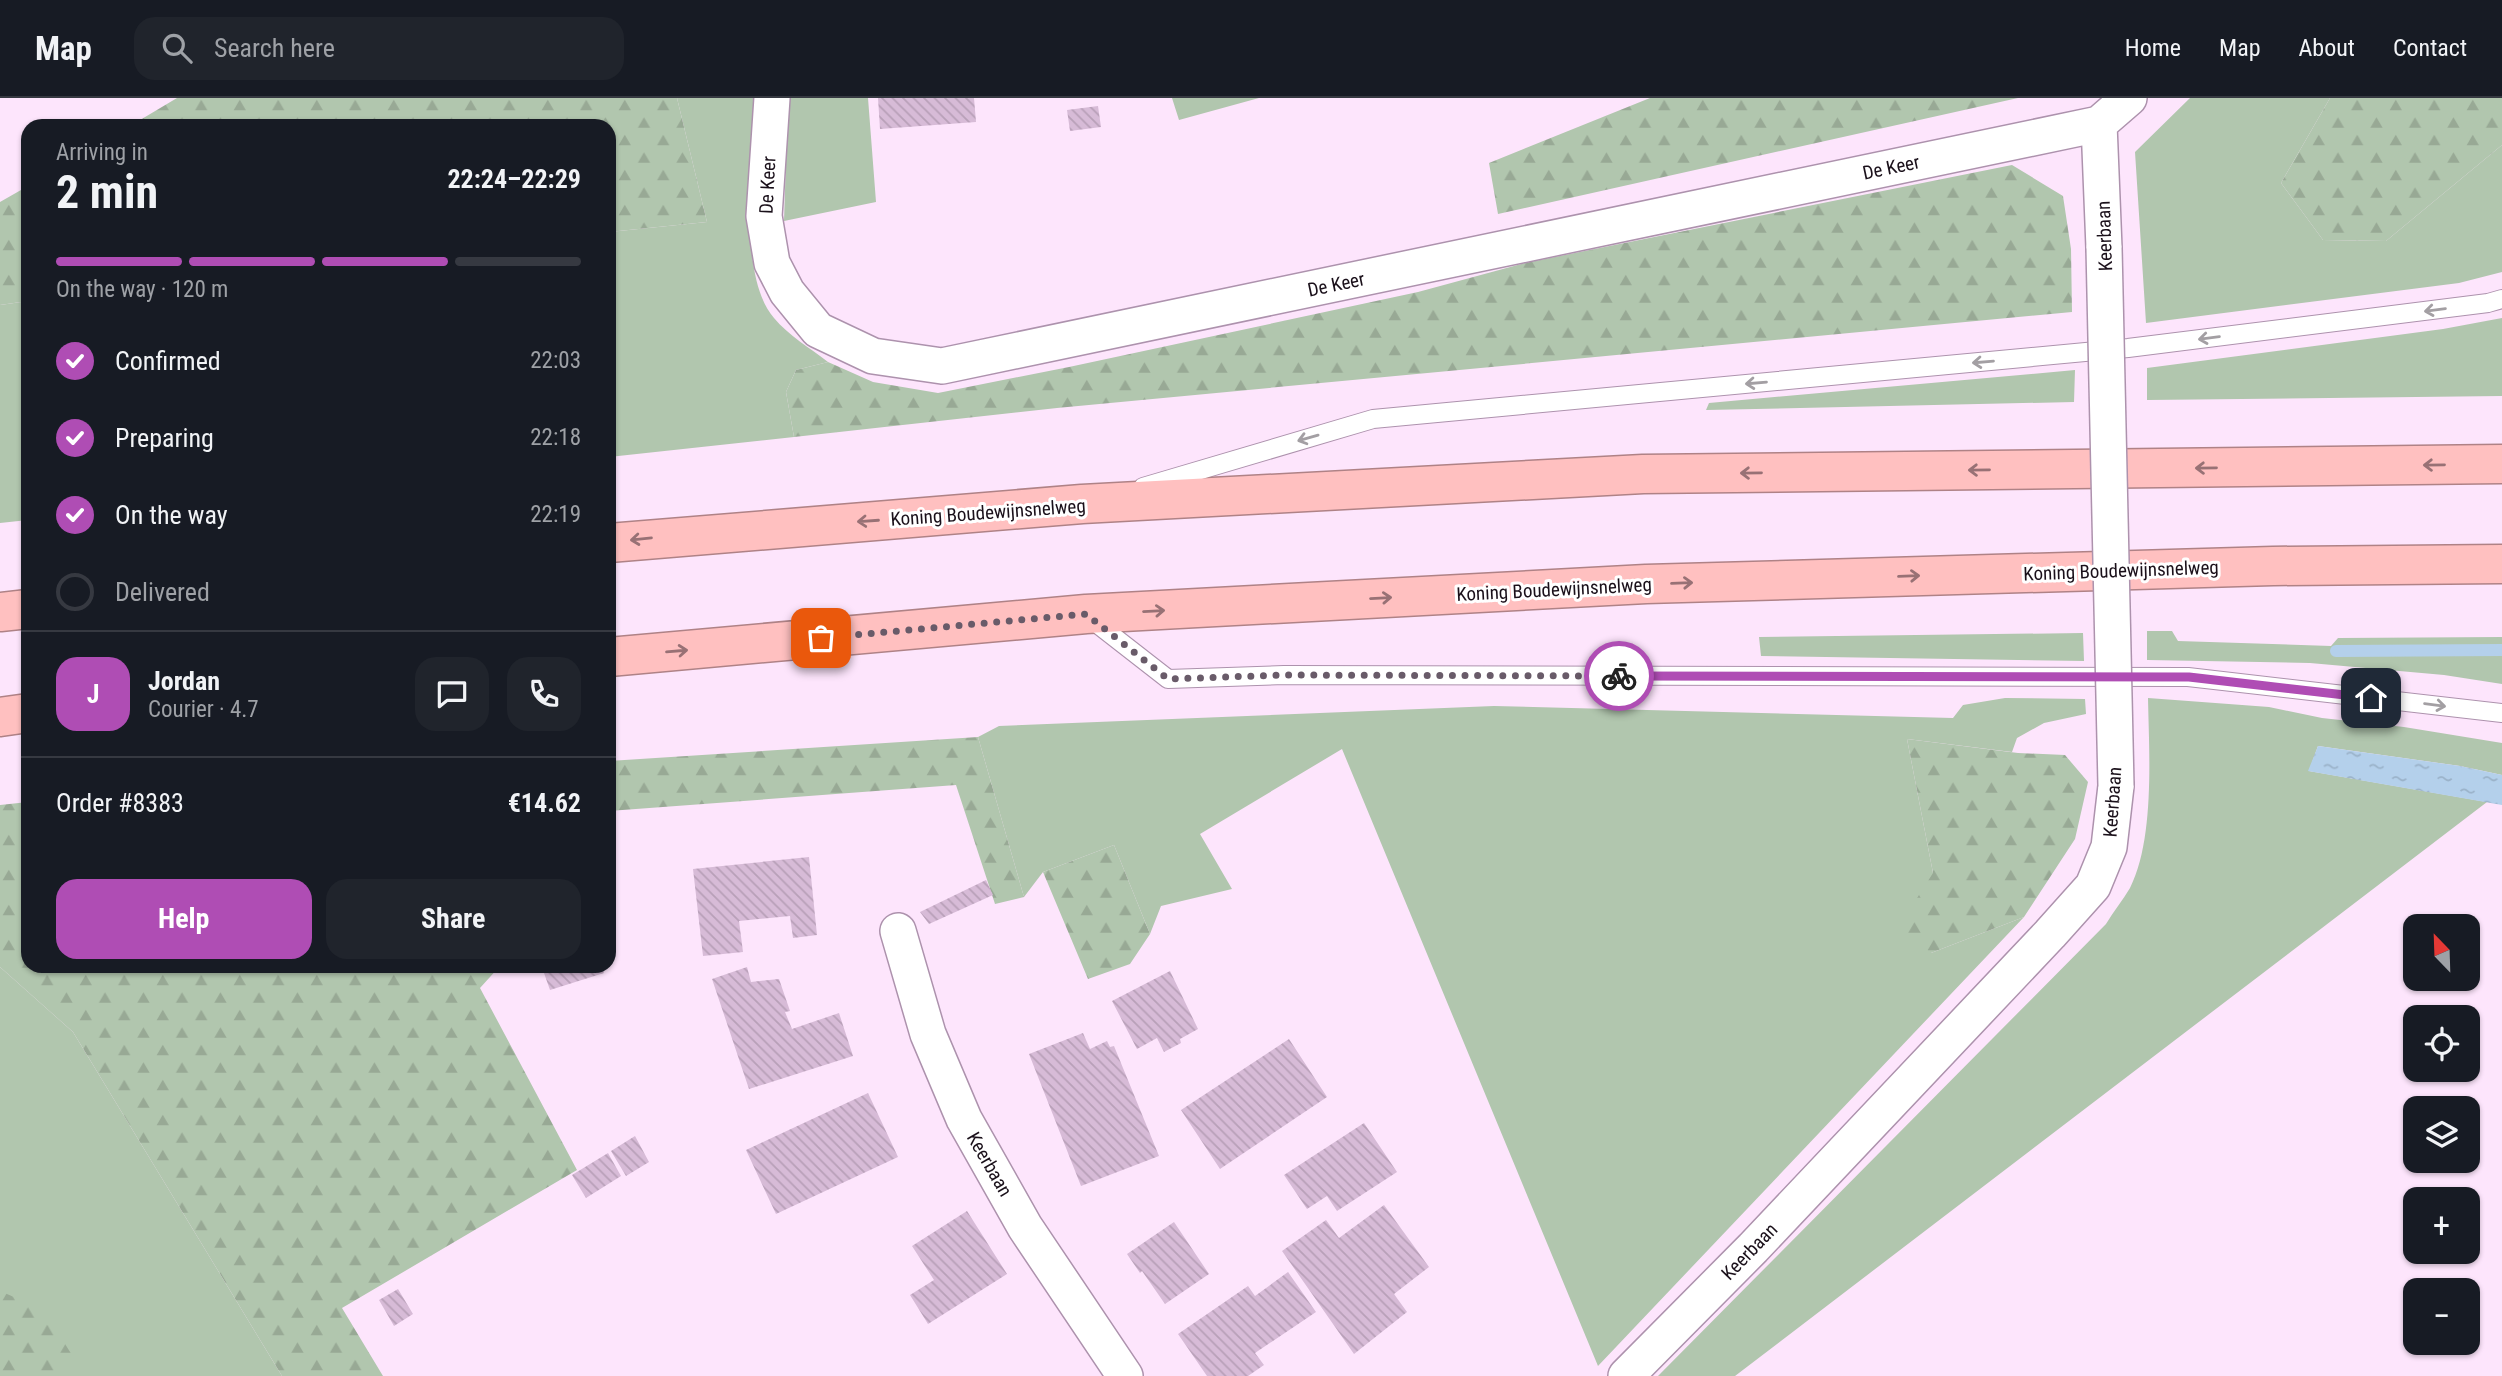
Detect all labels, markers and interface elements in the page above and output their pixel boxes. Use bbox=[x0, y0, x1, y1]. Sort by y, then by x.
search box bbox=[134, 17, 624, 80]
text: Map bbox=[35, 29, 92, 68]
icon: search bbox=[158, 29, 196, 67]
text: Search here bbox=[214, 33, 335, 63]
text: Home bbox=[2125, 34, 2181, 62]
text: Map bbox=[2219, 34, 2261, 62]
text: About bbox=[2299, 34, 2355, 62]
text: Contact bbox=[2393, 34, 2467, 62]
text: Arriving in bbox=[56, 139, 148, 166]
street label: De Keer bbox=[1860, 150, 1922, 185]
street label: De Keer bbox=[755, 155, 781, 215]
text: 22:24–22:29 bbox=[447, 164, 581, 194]
text: 2 min bbox=[56, 165, 158, 219]
street label: Keerbaan bbox=[2092, 200, 2117, 272]
street label: De Keer bbox=[1305, 267, 1367, 302]
text: On the way · 120 m bbox=[56, 276, 228, 303]
one-way arrow bbox=[2424, 304, 2447, 317]
one-way arrow bbox=[2198, 332, 2221, 345]
icon: check bbox=[56, 342, 94, 380]
text: Confirmed bbox=[115, 346, 221, 376]
text: 22:03 bbox=[530, 347, 581, 374]
one-way arrow bbox=[1972, 356, 1995, 369]
one-way arrow bbox=[1745, 377, 1768, 390]
icon: check bbox=[56, 419, 94, 457]
text: Preparing bbox=[115, 423, 214, 453]
text: 22:18 bbox=[530, 424, 581, 451]
one-way arrow bbox=[1297, 432, 1319, 445]
one-way arrow bbox=[2423, 458, 2446, 472]
one-way arrow bbox=[2195, 461, 2218, 474]
one-way arrow bbox=[1968, 463, 1991, 477]
one-way arrow bbox=[1740, 466, 1763, 480]
street label: Koning Boudewijnsnelweg bbox=[890, 494, 1086, 531]
icon: check bbox=[56, 496, 94, 534]
text: On the way bbox=[115, 500, 228, 530]
text: 22:19 bbox=[530, 501, 581, 528]
one-way arrow bbox=[857, 515, 879, 528]
one-way arrow bbox=[630, 533, 653, 546]
street label: Koning Boudewijnsnelweg bbox=[2023, 556, 2219, 585]
one-way arrow bbox=[1897, 570, 1920, 583]
street label: Koning Boudewijnsnelweg bbox=[1456, 573, 1652, 606]
one-way arrow bbox=[1670, 576, 1693, 590]
text: Delivered bbox=[115, 577, 210, 607]
one-way arrow bbox=[1369, 592, 1392, 605]
one-way arrow bbox=[1142, 604, 1165, 617]
pin bbox=[791, 608, 851, 668]
icon: bag bbox=[802, 619, 840, 657]
courier bbox=[1584, 641, 1654, 711]
one-way arrow bbox=[665, 644, 688, 657]
button: chat bbox=[415, 657, 489, 731]
button: phone bbox=[507, 657, 581, 731]
icon: bike bbox=[1600, 657, 1638, 695]
text: Jordan bbox=[148, 666, 220, 696]
pin bbox=[2341, 668, 2401, 728]
text: J bbox=[87, 679, 99, 709]
icon: home bbox=[2352, 679, 2390, 717]
text: Courier · 4.7 bbox=[148, 696, 259, 723]
one-way arrow bbox=[2423, 699, 2446, 712]
street label: Keerbaan bbox=[2099, 766, 2126, 838]
text: Order #8383 bbox=[56, 788, 184, 818]
text: €14.62 bbox=[508, 788, 581, 818]
button: Help bbox=[56, 879, 312, 959]
button: Share bbox=[326, 879, 581, 959]
north arrow bbox=[2403, 914, 2480, 990]
map controls bbox=[2403, 914, 2480, 1355]
button: locate bbox=[2403, 1005, 2480, 1082]
button: layers bbox=[2403, 1096, 2480, 1173]
street label: Keerbaan bbox=[962, 1128, 1017, 1201]
button: + bbox=[2403, 1187, 2480, 1264]
street label: Keerbaan bbox=[1717, 1218, 1782, 1285]
button: − bbox=[2403, 1278, 2480, 1355]

